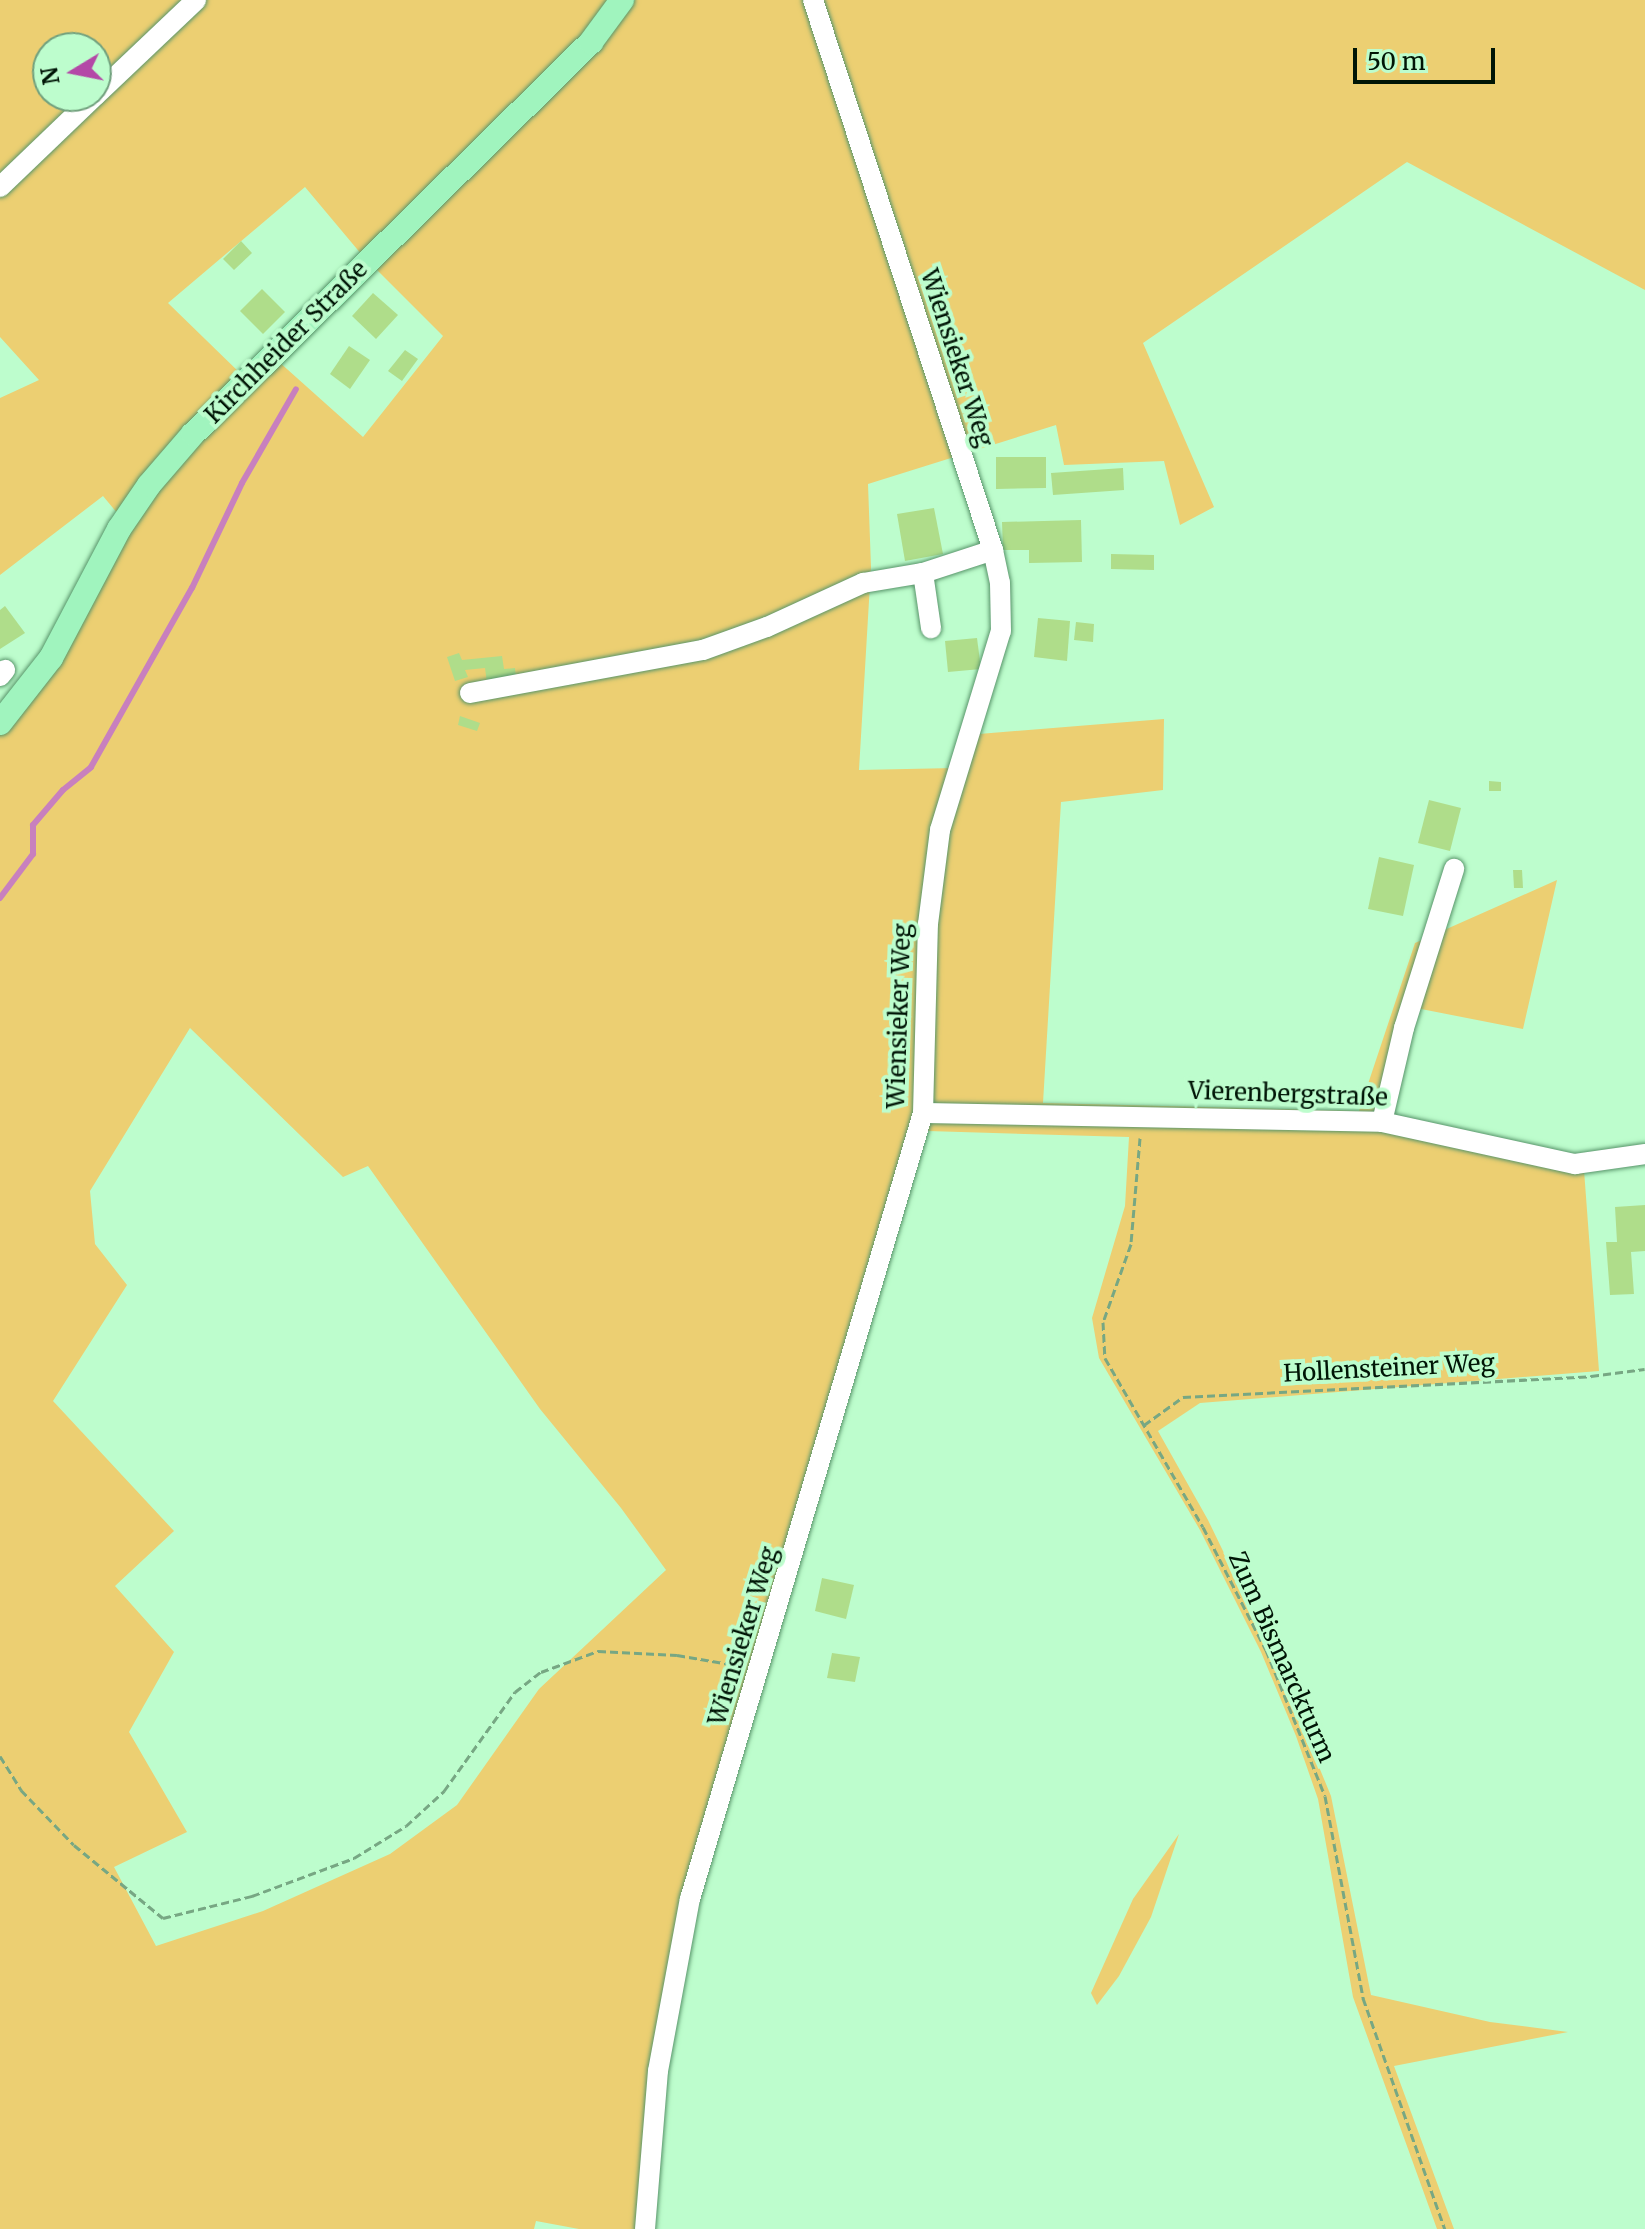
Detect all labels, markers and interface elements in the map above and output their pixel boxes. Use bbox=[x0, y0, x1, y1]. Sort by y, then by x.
north arrow bbox=[32, 32, 112, 112]
scale bar bbox=[1357, 32, 1499, 82]
text: 50 m bbox=[1367, 46, 1426, 77]
text: N bbox=[35, 65, 66, 87]
street label: Kirchheider Straße bbox=[199, 255, 373, 429]
street label: Wiensieker Weg bbox=[915, 265, 999, 451]
street label: Wiensieker Weg bbox=[881, 923, 917, 1109]
street label: Vierenbergstraße bbox=[1188, 1076, 1388, 1112]
street label: Hollensteiner Weg bbox=[1283, 1348, 1495, 1388]
street label: Wiensieker Weg bbox=[702, 1543, 784, 1729]
street label: Zum Bismarckturm bbox=[1223, 1547, 1341, 1767]

